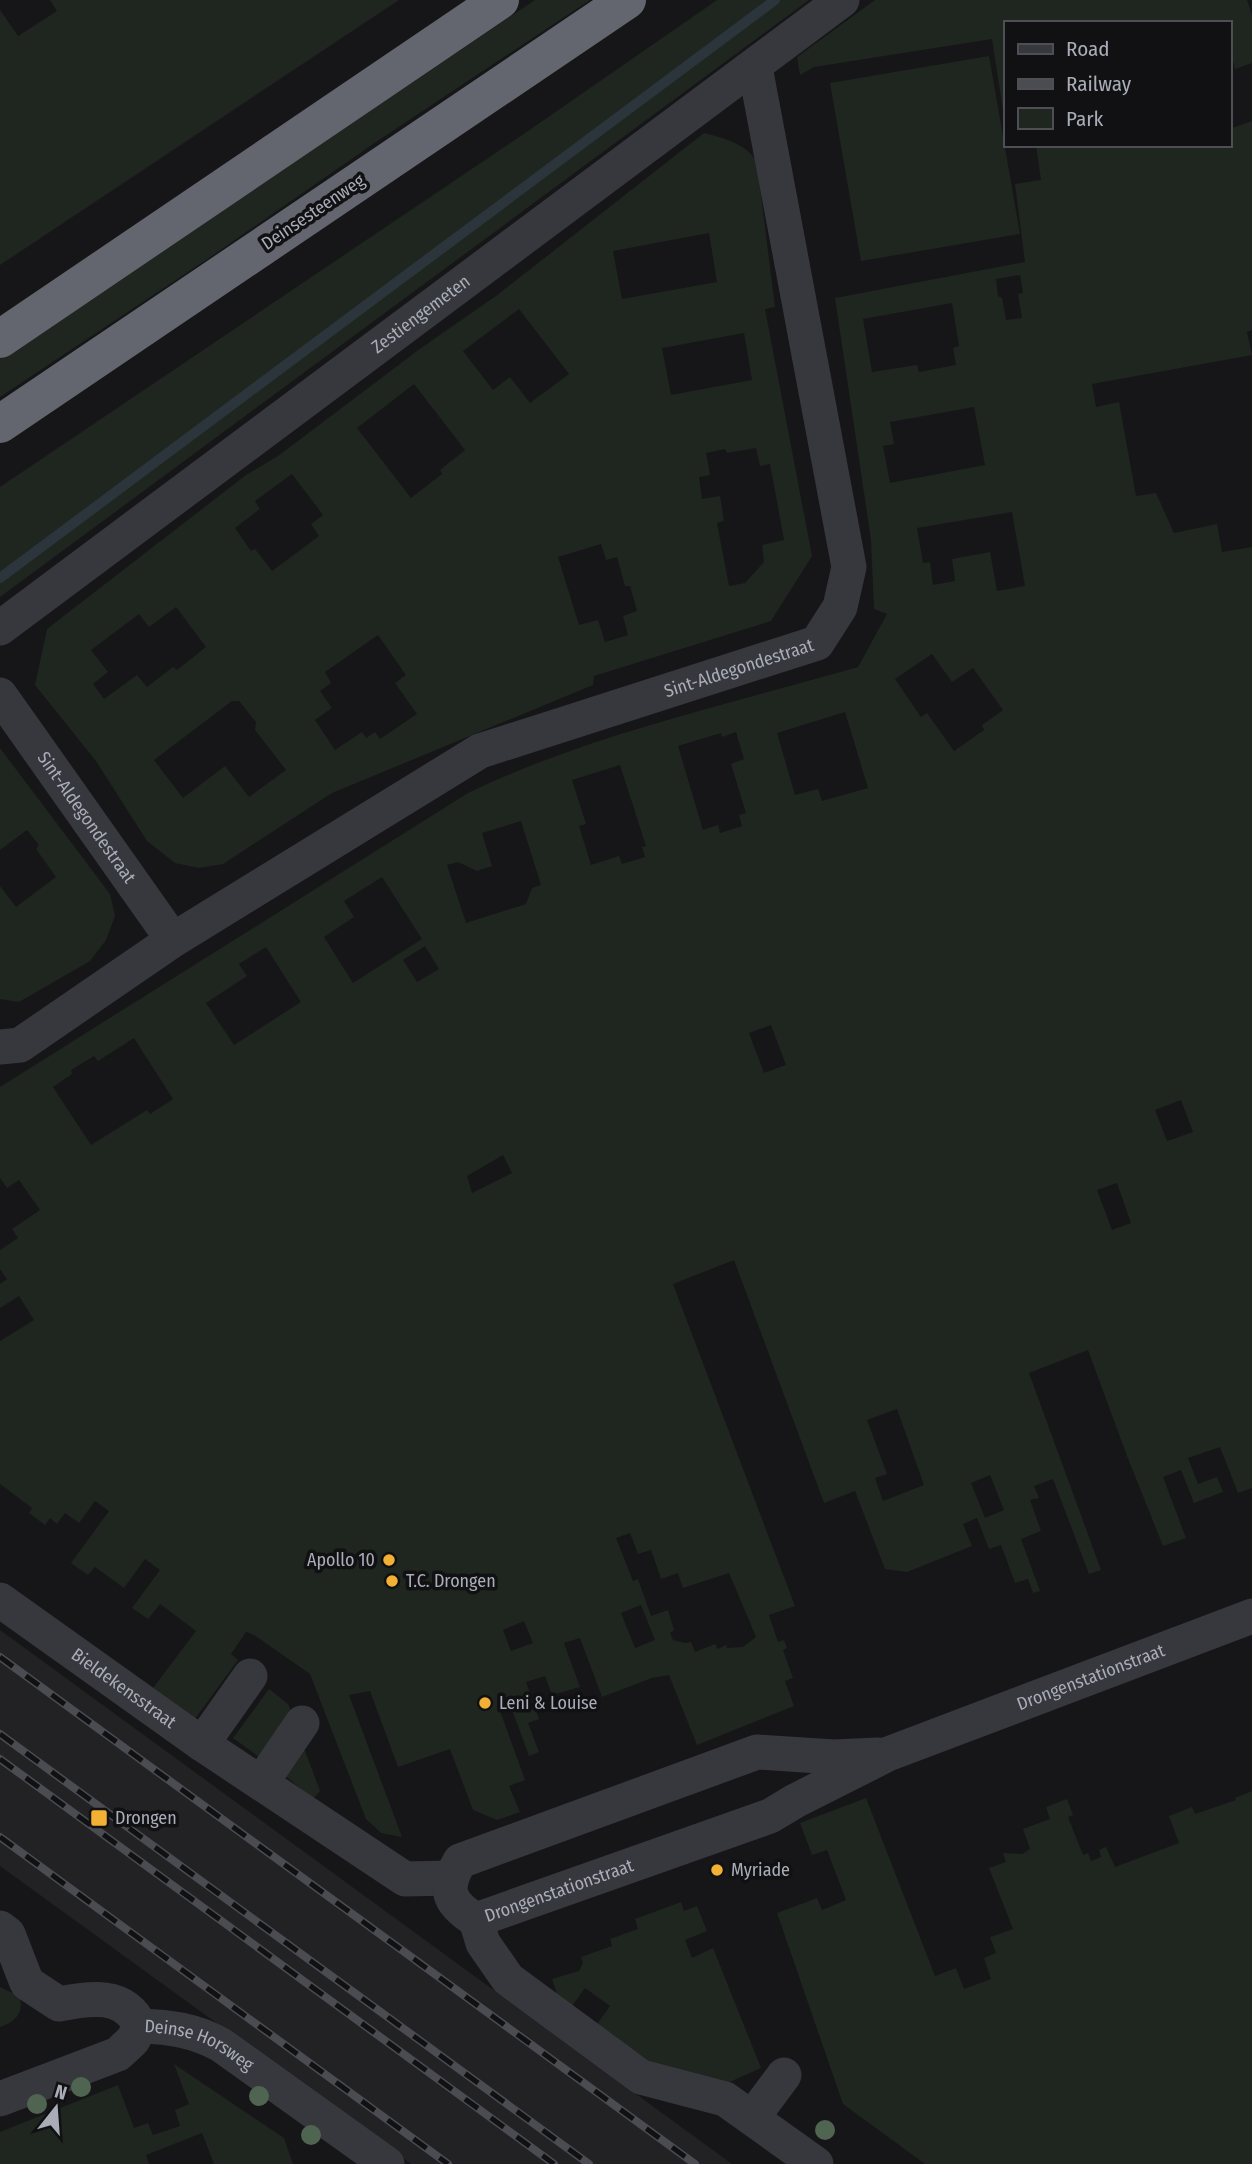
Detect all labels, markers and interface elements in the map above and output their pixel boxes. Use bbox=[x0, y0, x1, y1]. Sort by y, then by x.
legend bbox=[1004, 21, 1231, 147]
text: Road bbox=[1066, 36, 1110, 62]
text: Railway bbox=[1066, 71, 1132, 97]
text: Park bbox=[1066, 106, 1104, 132]
street label: Deinsesteenweg bbox=[257, 169, 369, 255]
street label: Zestiengemeten bbox=[367, 270, 474, 358]
street label: Sint-Aldegondestraat bbox=[661, 634, 817, 702]
street label: Sint-Aldegondestraat bbox=[33, 748, 141, 888]
place label: Apollo 10 bbox=[307, 1549, 375, 1571]
marker: Apollo 10 bbox=[381, 1552, 397, 1568]
place label: T.C. Drongen bbox=[406, 1570, 496, 1592]
marker: T.C. Drongen bbox=[384, 1573, 400, 1589]
street label: Drongenstationstraat bbox=[1014, 1639, 1168, 1715]
street label: Bieldekensstraat bbox=[67, 1643, 181, 1733]
place label: Leni & Louise bbox=[499, 1692, 598, 1714]
marker: Leni & Louise bbox=[477, 1695, 493, 1711]
place label: Drongen bbox=[115, 1807, 177, 1829]
marker: Drongen bbox=[89, 1808, 109, 1828]
street label: Drongenstationstraat bbox=[482, 1854, 636, 1927]
place label: Myriade bbox=[731, 1859, 790, 1881]
marker: Myriade bbox=[709, 1862, 725, 1878]
street label: Deinse Horsweg bbox=[144, 2015, 258, 2076]
north arrow bbox=[21, 2073, 91, 2143]
text: N bbox=[52, 2080, 70, 2105]

